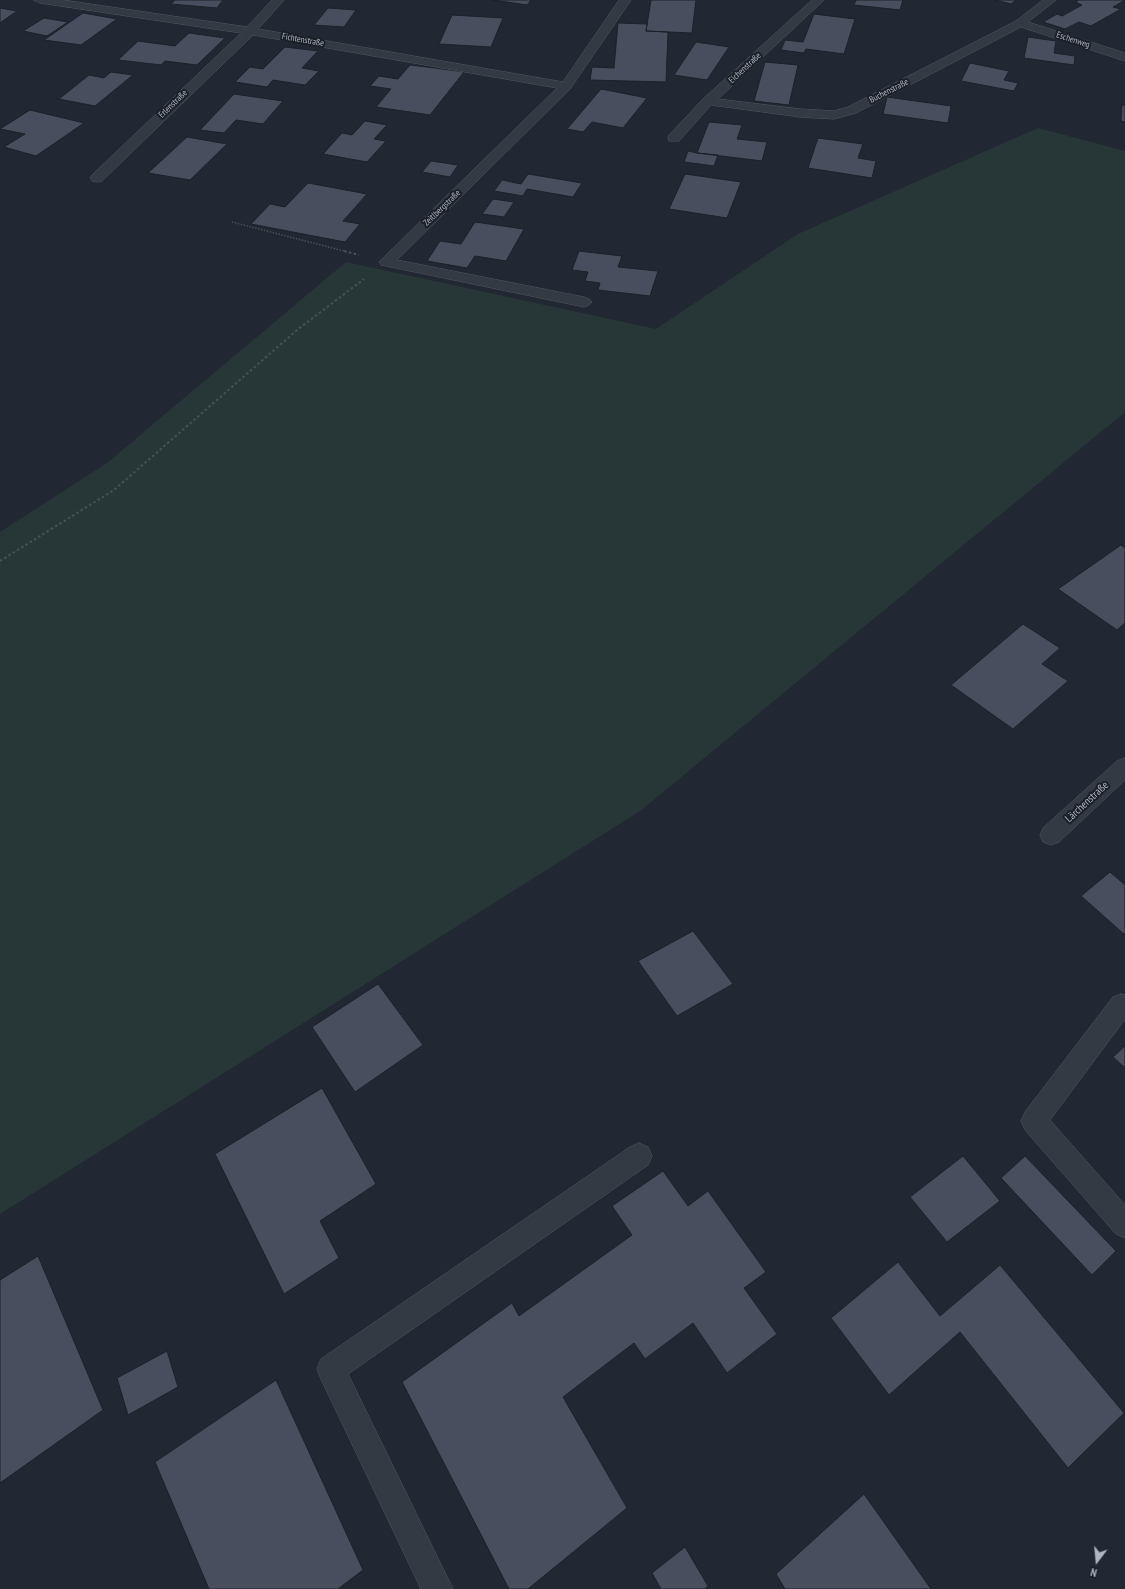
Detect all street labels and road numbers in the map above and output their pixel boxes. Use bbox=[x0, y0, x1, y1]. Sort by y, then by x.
street label: Eschenweg bbox=[1055, 30, 1091, 50]
street label: Fichtenstraße bbox=[281, 31, 325, 49]
street label: Eichenstraße bbox=[727, 50, 763, 86]
street label: Buchenstraße bbox=[868, 77, 910, 105]
street label: Erlenstraße bbox=[156, 88, 190, 120]
street label: Zeitlbergstraße bbox=[421, 188, 463, 228]
street label: Lärchenstraße bbox=[1063, 779, 1111, 825]

